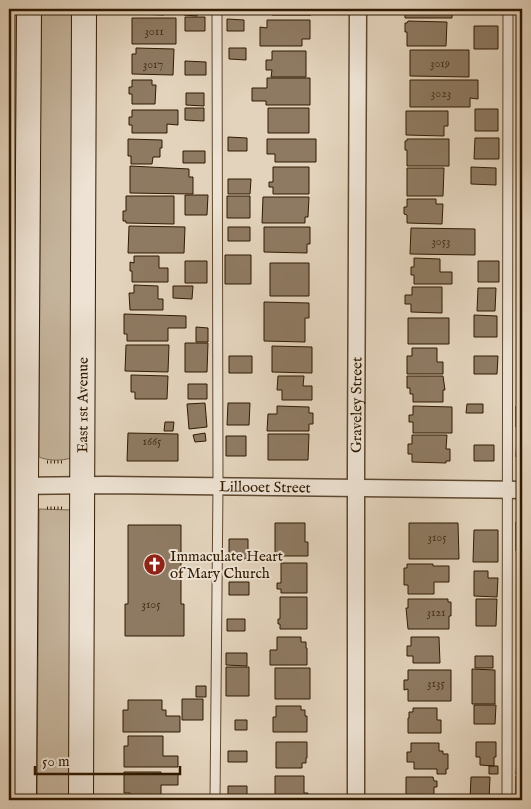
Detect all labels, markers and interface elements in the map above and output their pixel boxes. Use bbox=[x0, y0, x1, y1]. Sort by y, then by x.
house number: 3011 bbox=[144, 24, 164, 39]
house number: 3019 bbox=[430, 56, 450, 71]
house number: 3017 bbox=[143, 57, 163, 72]
house number: 3023 bbox=[431, 86, 451, 101]
house number: 3053 bbox=[431, 234, 451, 249]
street label: East 1st Avenue bbox=[73, 357, 93, 453]
street label: Graveley Street bbox=[347, 357, 366, 453]
house number: 1665 bbox=[143, 434, 162, 449]
street label: Lillooet Street bbox=[219, 477, 311, 497]
house number: 3105 bbox=[427, 530, 447, 545]
place label: Immaculate Heart of Mary Church bbox=[170, 547, 283, 583]
church icon: Immaculate Heart of Mary Church bbox=[142, 553, 166, 577]
house number: 3105 bbox=[141, 597, 161, 612]
house number: 3121 bbox=[426, 605, 446, 620]
house number: 3135 bbox=[427, 676, 446, 691]
scale bar bbox=[35, 744, 180, 776]
text: 50 m bbox=[42, 752, 70, 771]

